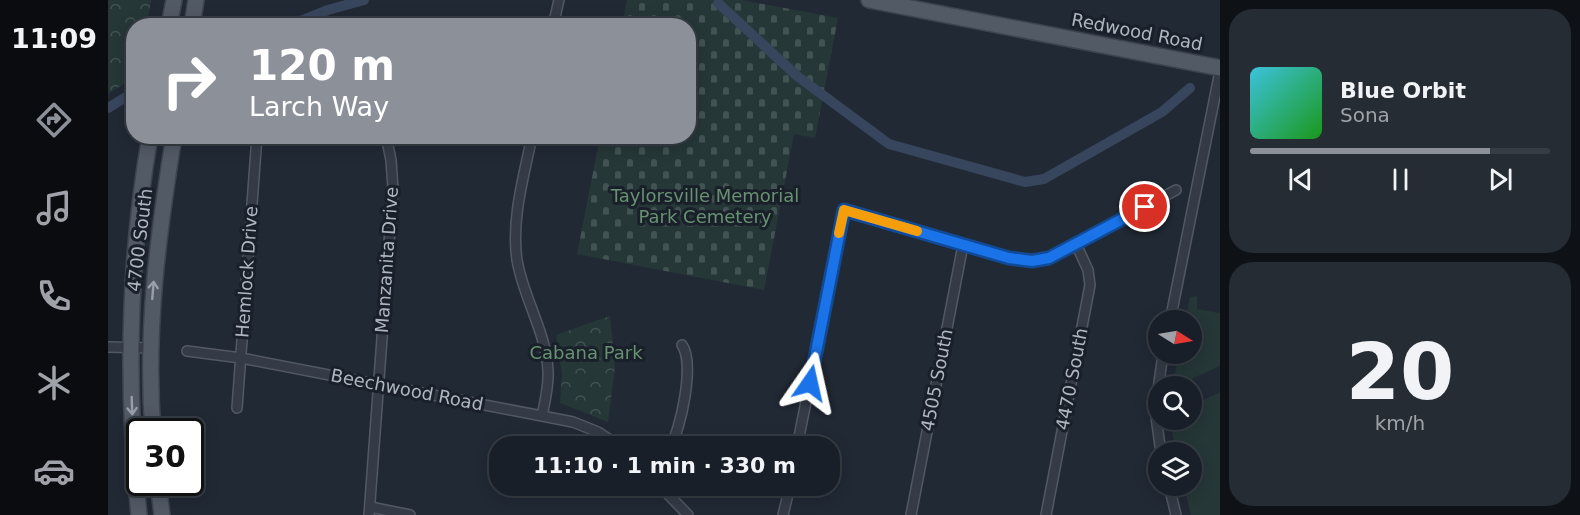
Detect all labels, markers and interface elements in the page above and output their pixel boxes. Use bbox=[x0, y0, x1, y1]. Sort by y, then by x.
street label: Redwood Road bbox=[1070, 8, 1205, 55]
text: 11:09 bbox=[11, 23, 97, 54]
text: 120 m bbox=[249, 41, 395, 90]
icon: right bbox=[150, 42, 228, 120]
text: Blue Orbit bbox=[1340, 78, 1466, 103]
text: Larch Way bbox=[249, 91, 389, 122]
icon: directions bbox=[33, 99, 75, 141]
text: Sona bbox=[1340, 103, 1390, 127]
icon: previous bbox=[1284, 163, 1317, 196]
icon: pause bbox=[1384, 163, 1417, 196]
icon: next bbox=[1484, 163, 1517, 196]
pin bbox=[1119, 181, 1170, 232]
park label: Taylorsville Memorial Park Cemetery bbox=[610, 185, 799, 227]
street label: Manzanita Drive bbox=[371, 186, 402, 334]
icon: music bbox=[33, 187, 75, 229]
street label: 4700 South bbox=[123, 187, 156, 293]
icon: arrive bbox=[1128, 190, 1161, 223]
street label: Hemlock Drive bbox=[231, 205, 262, 339]
icon: phone bbox=[33, 275, 75, 317]
one-way arrow bbox=[148, 280, 159, 300]
north arrow bbox=[1148, 310, 1202, 364]
map controls bbox=[1148, 310, 1202, 496]
street label: 4470 South bbox=[1051, 326, 1092, 432]
street label: 4505 South bbox=[916, 327, 957, 433]
text: 20 bbox=[1346, 327, 1454, 417]
park label: Cabana Park bbox=[529, 342, 643, 363]
position arrow bbox=[778, 351, 842, 415]
icon: climate bbox=[33, 362, 75, 404]
street label: Beechwood Road bbox=[329, 364, 485, 415]
button: search bbox=[1148, 376, 1202, 430]
one-way arrow bbox=[126, 396, 138, 416]
text: km/h bbox=[1375, 411, 1425, 435]
speed limit sign: 30 bbox=[126, 418, 204, 496]
button: layers bbox=[1148, 442, 1202, 496]
icon: car bbox=[33, 450, 75, 492]
text: 11:10 · 1 min · 330 m bbox=[533, 453, 796, 478]

